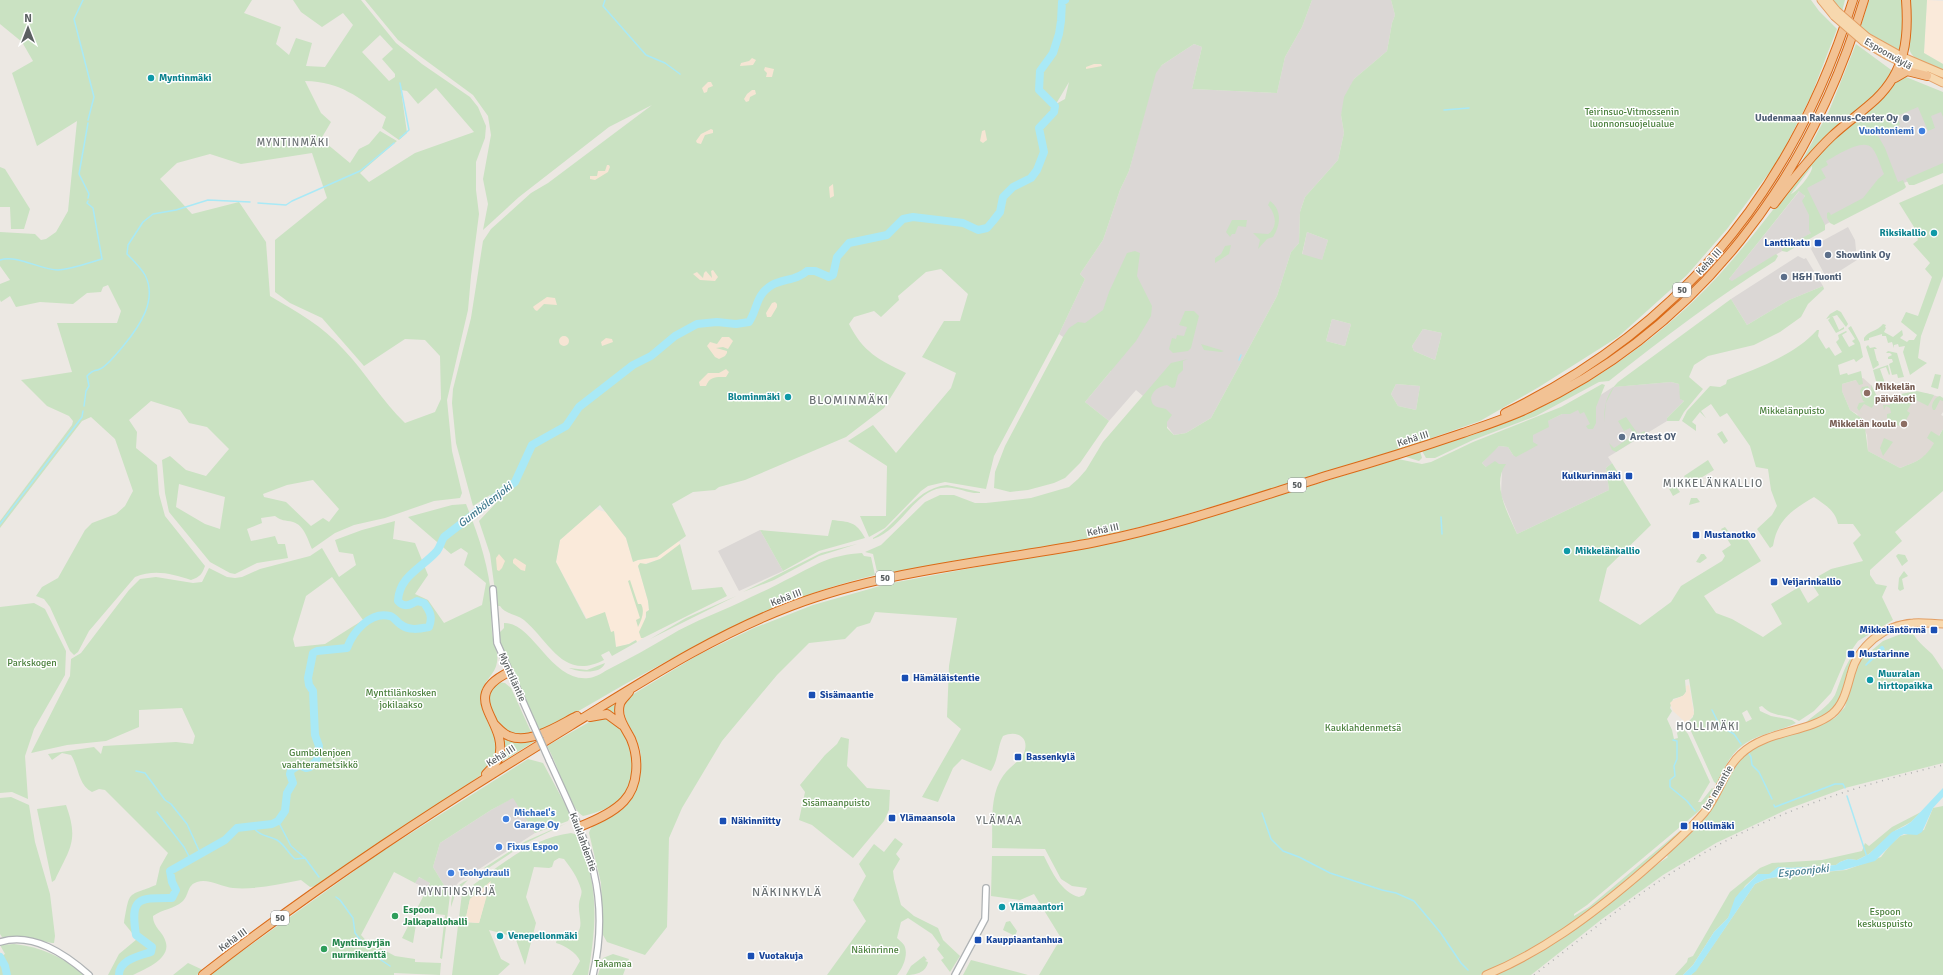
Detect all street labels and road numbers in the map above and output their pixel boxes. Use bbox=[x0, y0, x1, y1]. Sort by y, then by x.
street label: Espoonväylä bbox=[1862, 35, 1914, 73]
street label: Kehä III bbox=[1694, 246, 1724, 278]
road number: 50 bbox=[1673, 283, 1691, 297]
street label: Kehä III bbox=[1396, 428, 1430, 450]
road number: 50 bbox=[1288, 478, 1306, 492]
street label: Kehä III bbox=[1086, 521, 1120, 539]
road number: 50 bbox=[876, 571, 894, 585]
street label: Kehä III bbox=[769, 587, 803, 609]
street label: Mynttiläntie bbox=[496, 650, 528, 704]
street label: Kehä III bbox=[484, 742, 518, 770]
street label: Iso maantie bbox=[1700, 764, 1736, 812]
street label: Kauklahdentie bbox=[567, 811, 599, 873]
road number: 50 bbox=[271, 911, 289, 925]
street label: Kehä III bbox=[216, 926, 250, 954]

